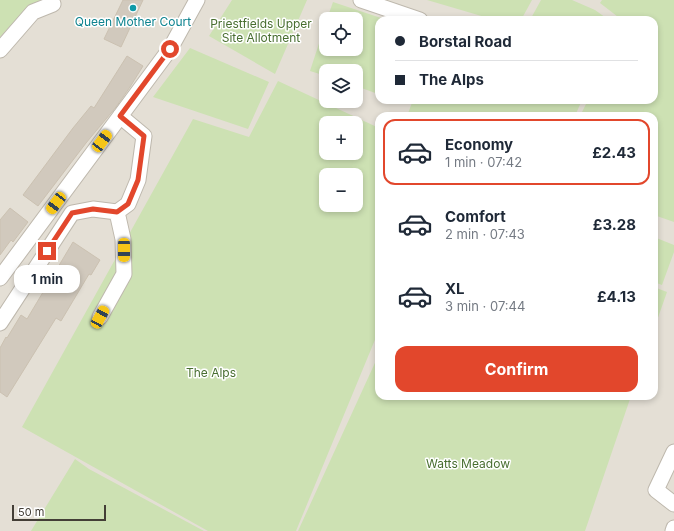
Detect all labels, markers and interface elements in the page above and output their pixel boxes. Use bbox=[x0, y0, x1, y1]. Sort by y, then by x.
marker: Queen Mother Court bbox=[128, 3, 138, 13]
map controls bbox=[319, 12, 363, 212]
button: locate bbox=[319, 12, 363, 56]
place label: Queen Mother Court bbox=[75, 14, 191, 29]
park label: Priestfields Upper Site Allotment bbox=[210, 16, 312, 45]
text: Borstal Road bbox=[419, 32, 512, 51]
route start bbox=[161, 40, 179, 58]
button: layers bbox=[319, 64, 363, 108]
text: The Alps bbox=[419, 70, 484, 89]
button: + bbox=[319, 116, 363, 160]
car bbox=[90, 128, 114, 154]
icon: car bbox=[397, 134, 433, 170]
text: Economy bbox=[445, 135, 513, 154]
text: £2.43 bbox=[592, 143, 636, 162]
text: 1 min · 07:42 bbox=[445, 154, 522, 170]
button: − bbox=[319, 168, 363, 212]
car bbox=[44, 190, 68, 216]
icon: car bbox=[397, 206, 433, 242]
text: Comfort bbox=[445, 207, 506, 226]
text: £3.28 bbox=[593, 215, 636, 234]
text: 2 min · 07:43 bbox=[445, 226, 525, 242]
car bbox=[118, 238, 130, 262]
route end bbox=[38, 242, 56, 260]
callout: 1 min bbox=[14, 265, 80, 293]
text: 1 min bbox=[31, 271, 63, 287]
icon: car bbox=[397, 278, 433, 314]
text: XL bbox=[445, 279, 465, 298]
text: £4.13 bbox=[597, 287, 636, 306]
text: 3 min · 07:44 bbox=[445, 298, 525, 314]
car bbox=[89, 304, 111, 330]
button: Confirm bbox=[395, 346, 638, 392]
park label: The Alps bbox=[186, 365, 236, 380]
park label: Watts Meadow bbox=[426, 456, 510, 471]
scale bar bbox=[12, 503, 106, 522]
text: 50 m bbox=[18, 505, 44, 519]

